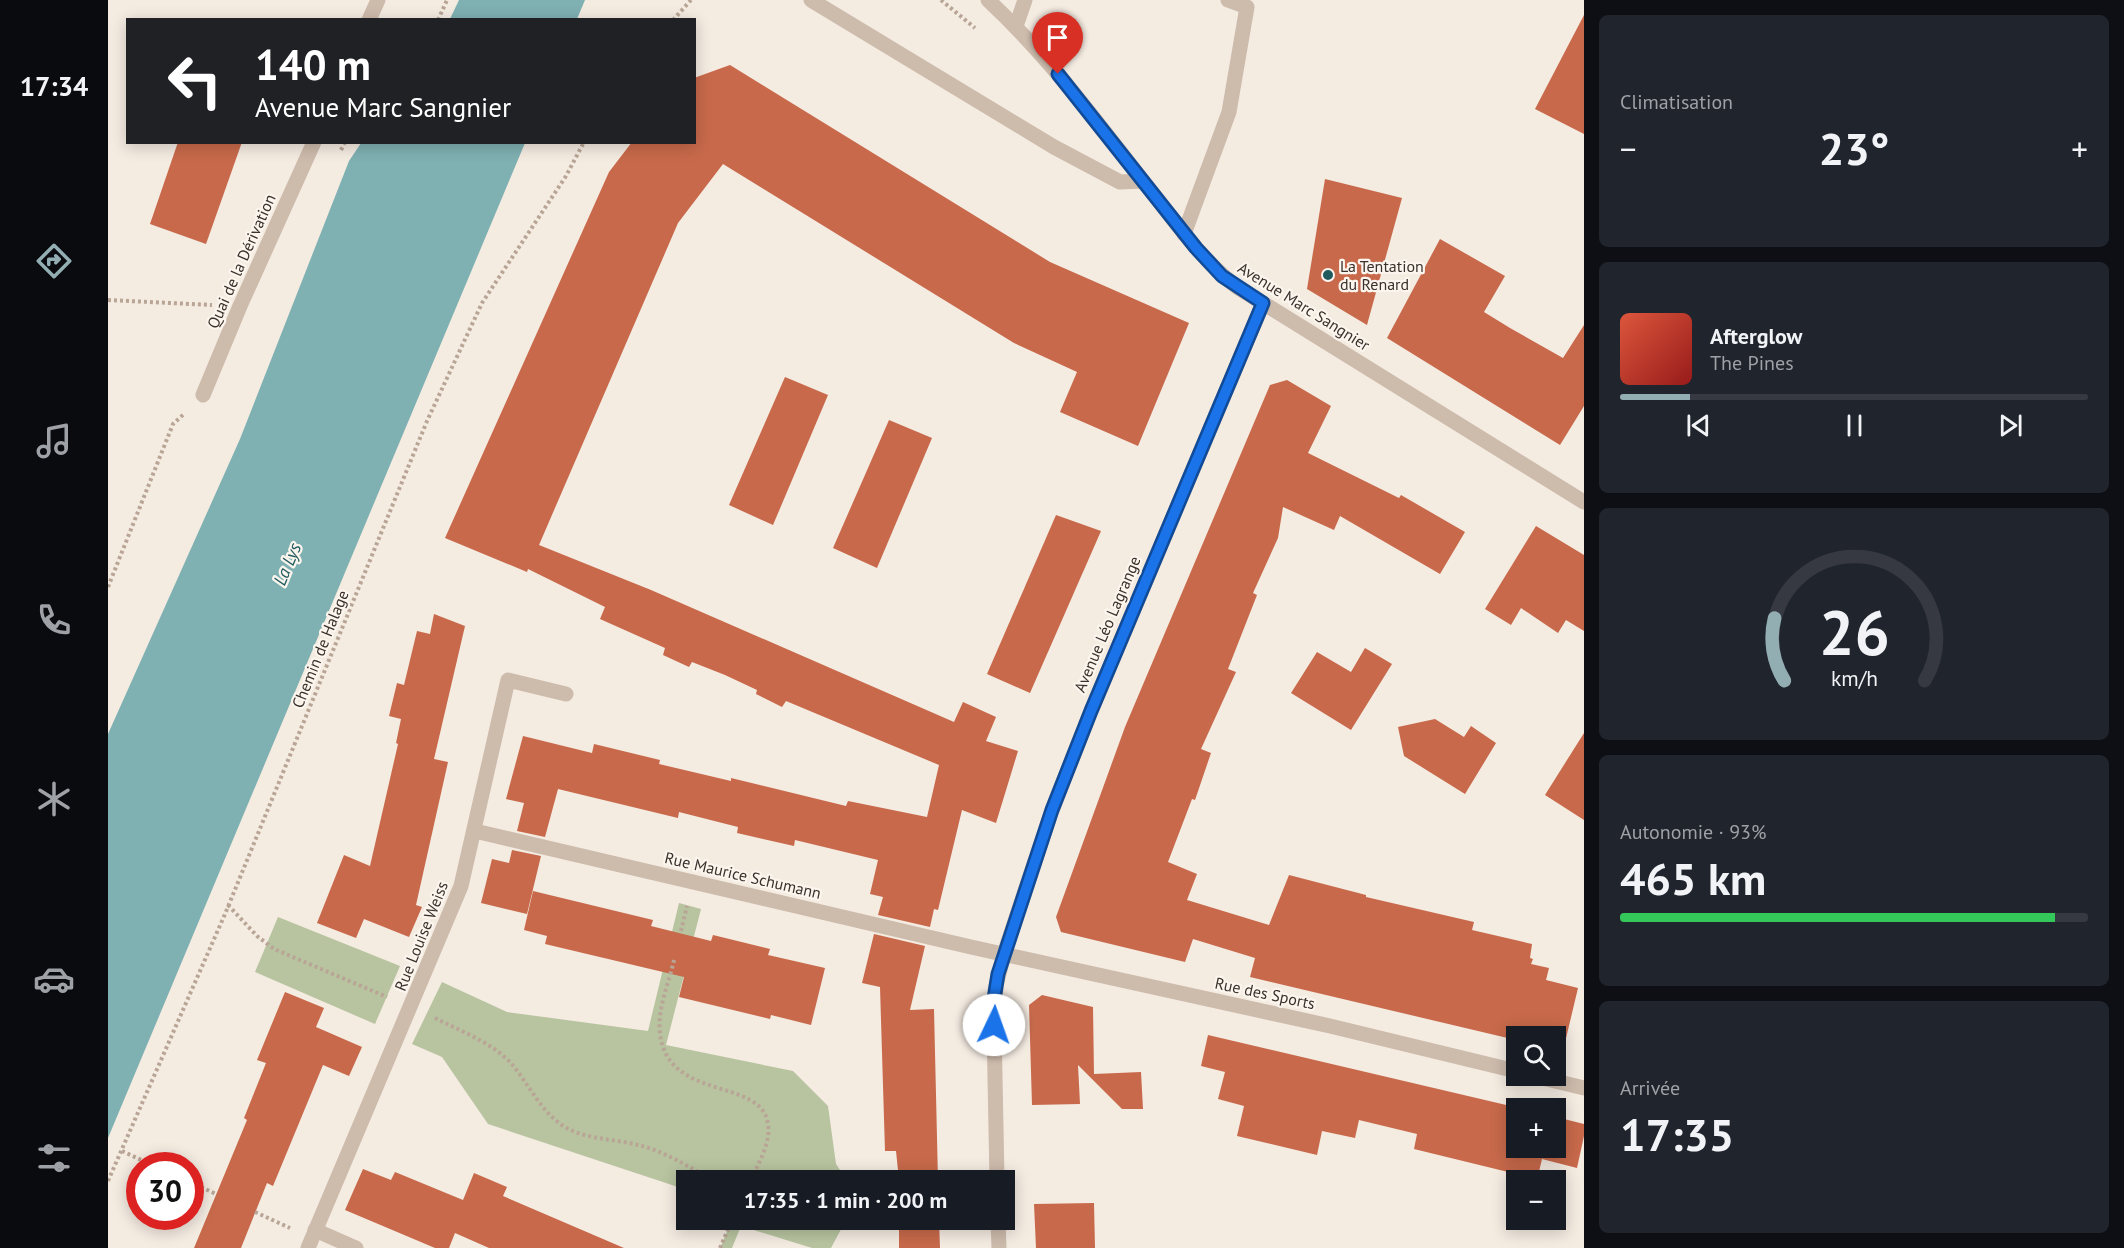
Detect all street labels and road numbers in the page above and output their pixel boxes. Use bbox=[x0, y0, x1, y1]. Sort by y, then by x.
street label: Quai de la Dérivation bbox=[202, 191, 280, 331]
street label: Avenue Marc Sangnier bbox=[1234, 257, 1374, 355]
street label: Avenue Léo Lagrange bbox=[1069, 553, 1145, 695]
street label: Chemin de Halage bbox=[287, 587, 353, 711]
street label: Rue Maurice Schumann bbox=[663, 847, 823, 903]
street label: Rue Louise Weiss bbox=[390, 878, 452, 994]
street label: Rue des Sports bbox=[1213, 973, 1317, 1013]

